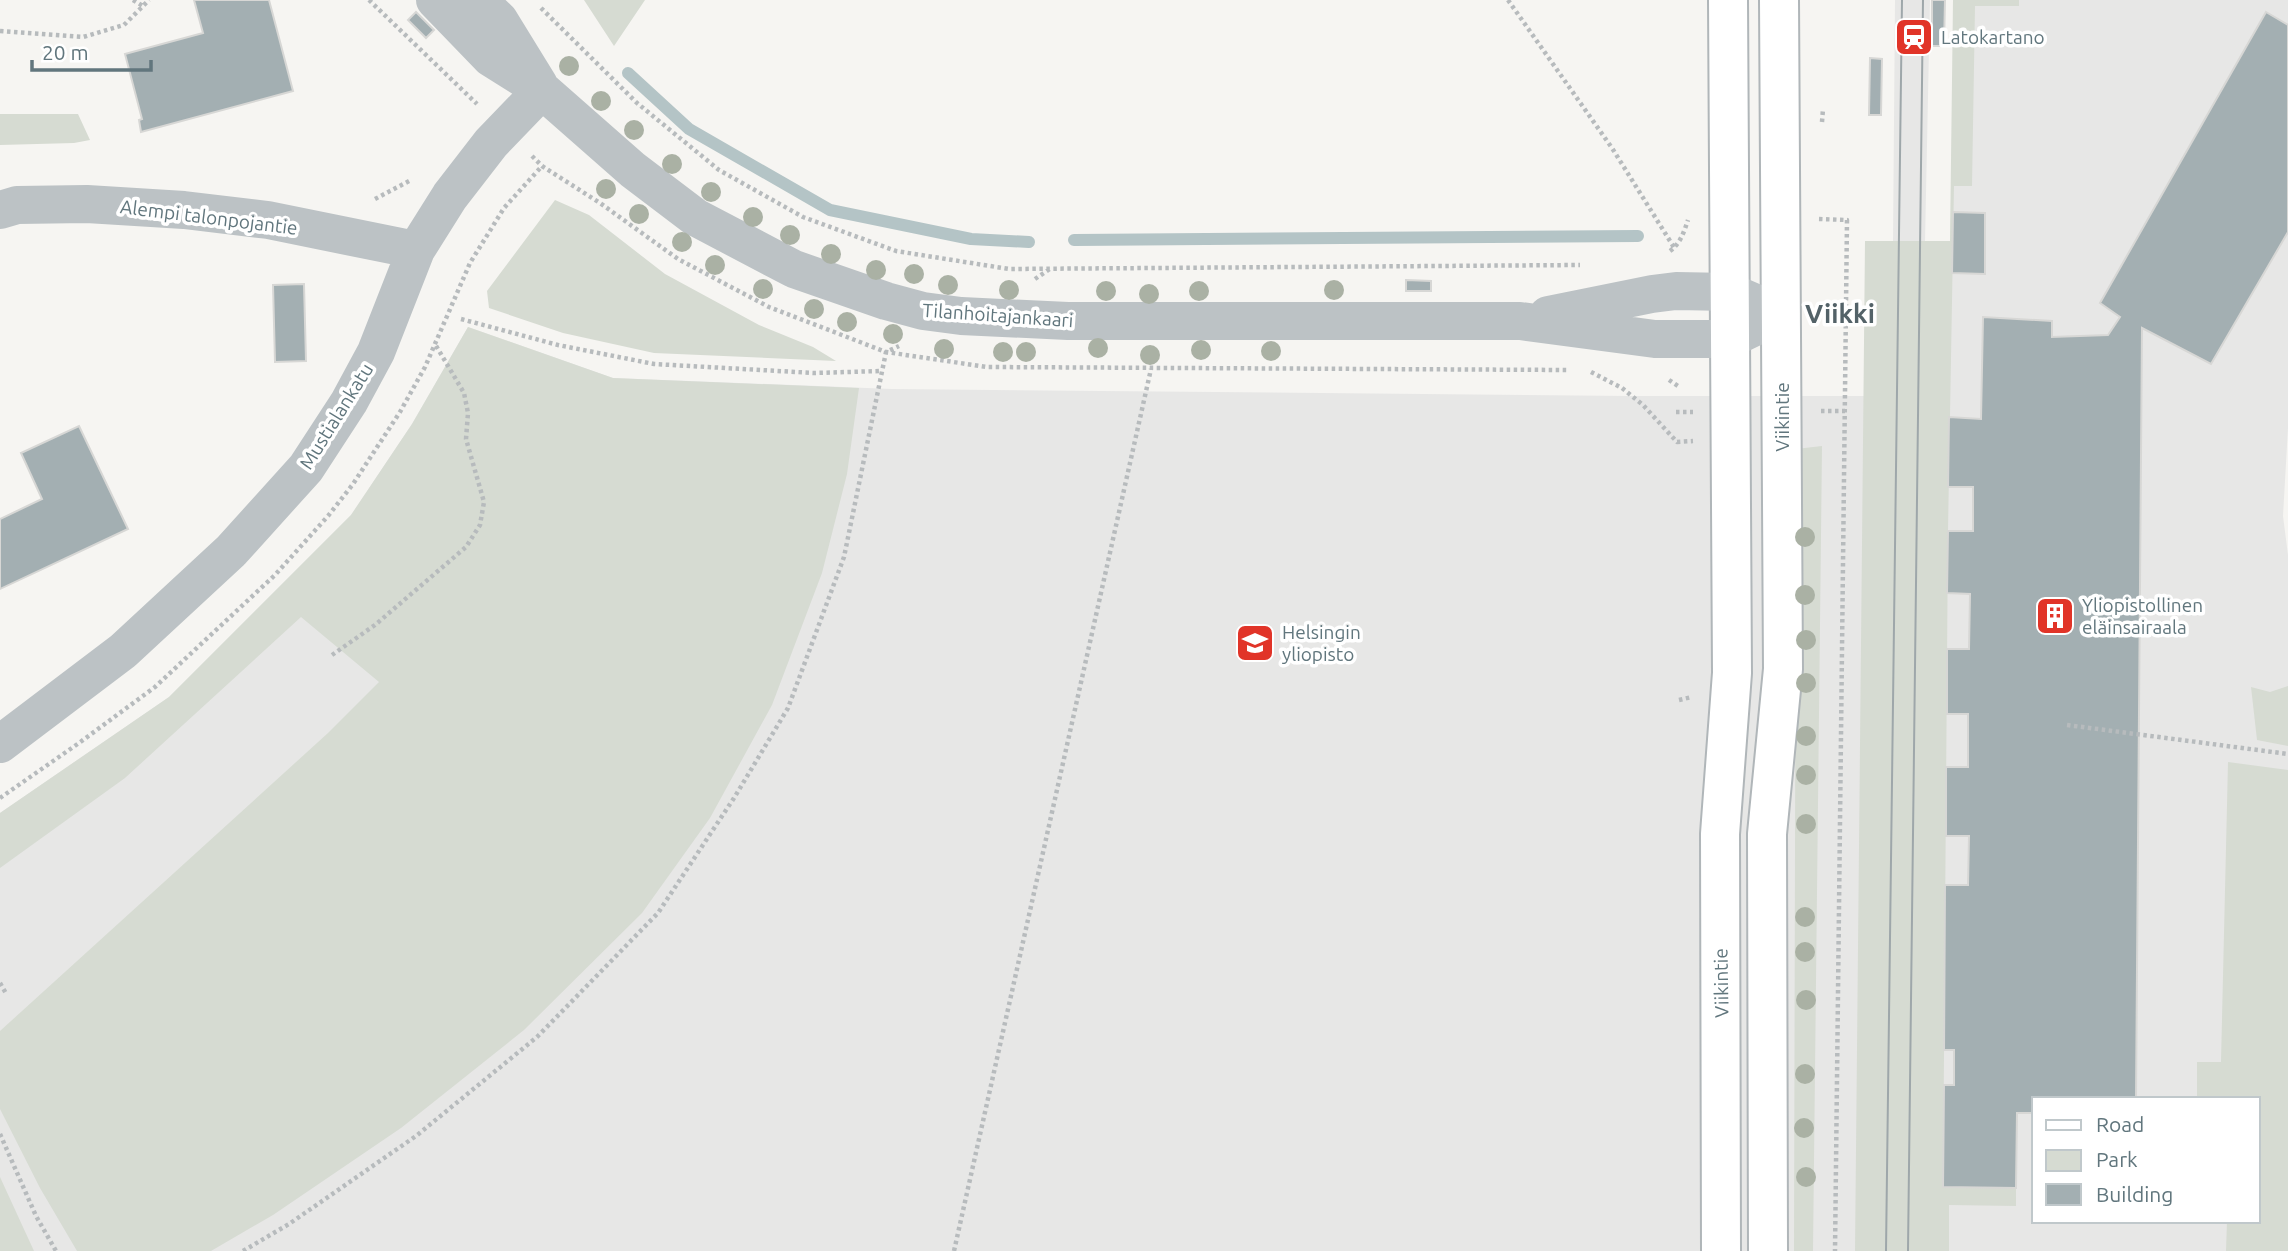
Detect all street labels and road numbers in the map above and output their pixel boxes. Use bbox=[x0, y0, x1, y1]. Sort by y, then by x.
street label: Alempi talonpojantie bbox=[119, 195, 299, 239]
street label: Tilanhoitajankaari bbox=[922, 299, 1074, 331]
street label: Mustialankatu bbox=[295, 359, 377, 473]
street label: Viikintie bbox=[1771, 382, 1793, 452]
street label: Viikintie bbox=[1709, 948, 1733, 1018]

